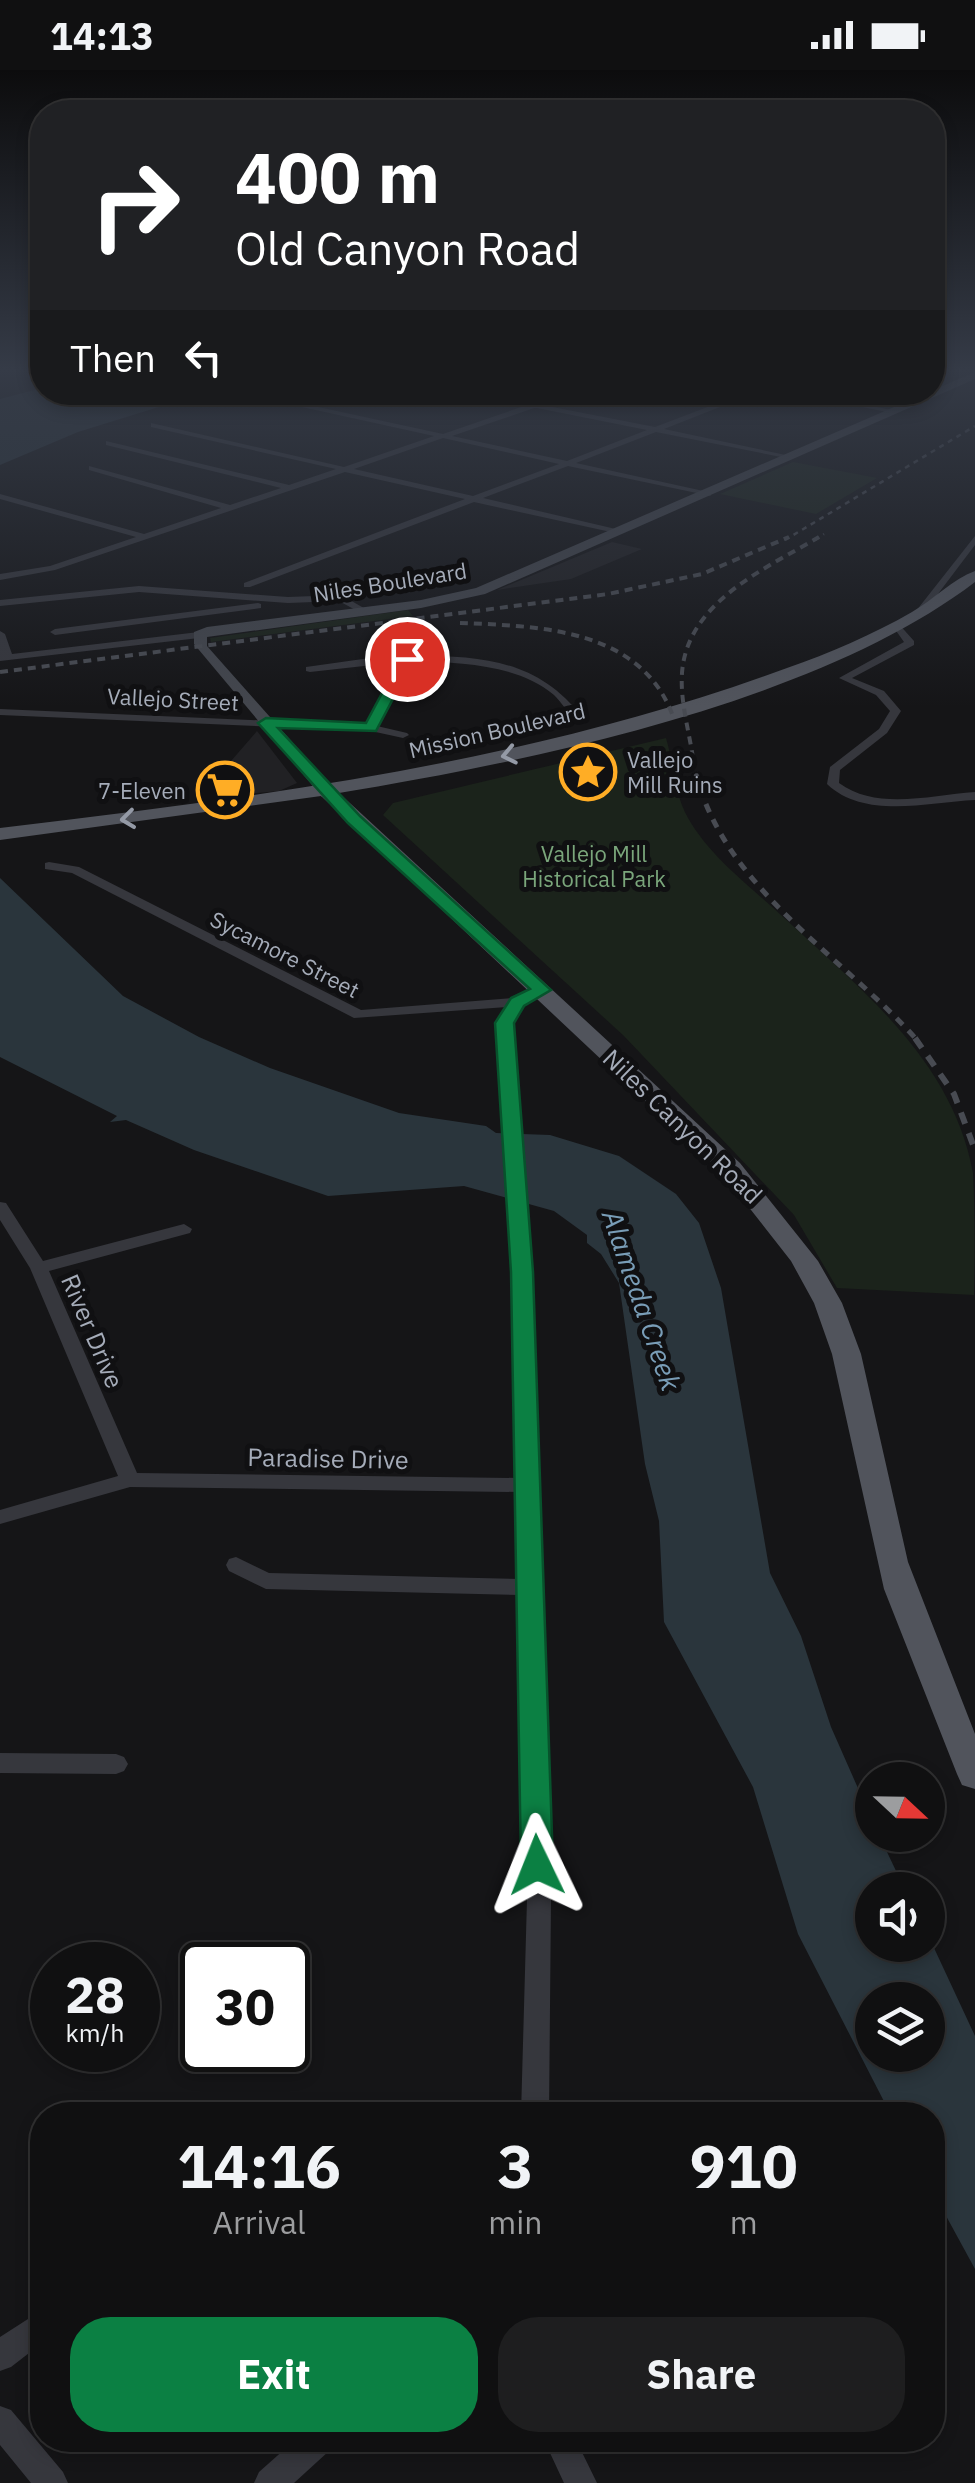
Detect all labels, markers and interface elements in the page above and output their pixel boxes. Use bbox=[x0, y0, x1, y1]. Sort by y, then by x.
text: 14:13 bbox=[50, 11, 154, 60]
text: 400 m bbox=[235, 131, 440, 222]
icon: right bbox=[70, 140, 200, 270]
text: Old Canyon Road bbox=[235, 219, 580, 277]
icon: left bbox=[176, 330, 231, 385]
text: Then bbox=[70, 333, 156, 382]
street label: Niles Boulevard bbox=[311, 556, 469, 608]
pin bbox=[365, 617, 450, 702]
icon: arrive bbox=[380, 632, 435, 687]
street label: Vallejo Street bbox=[106, 681, 240, 717]
street label: Mission Boulevard bbox=[406, 696, 588, 764]
place icon: Vallejo Mill Ruins bbox=[558, 742, 618, 802]
one-way arrow bbox=[501, 743, 518, 764]
place label: Vallejo Mill Ruins bbox=[627, 745, 723, 799]
supermarket icon: 7-Eleven bbox=[195, 760, 255, 820]
place label: 7-Eleven bbox=[98, 776, 186, 805]
one-way arrow bbox=[119, 808, 135, 829]
park label: Vallejo Mill Historical Park bbox=[522, 839, 666, 893]
street label: Sycamore Street bbox=[206, 904, 364, 1004]
street label: Niles Canyon Road bbox=[596, 1041, 770, 1211]
water label: Alameda Creek bbox=[593, 1204, 690, 1396]
street label: River Drive bbox=[54, 1269, 132, 1393]
street label: Paradise Drive bbox=[247, 1440, 409, 1476]
north arrow bbox=[855, 1762, 945, 1852]
map controls bbox=[855, 1762, 945, 2072]
position arrow bbox=[485, 1813, 589, 1917]
button: sound bbox=[855, 1872, 945, 1962]
speed limit sign: 30 bbox=[180, 1942, 310, 2072]
text: 28 bbox=[65, 1962, 125, 2027]
button: layers bbox=[855, 1982, 945, 2072]
text: km/h bbox=[66, 2016, 124, 2049]
text: 14:16 bbox=[177, 2126, 341, 2205]
text: 3 bbox=[497, 2126, 533, 2205]
text: 910 bbox=[690, 2126, 798, 2205]
text: Arrival bbox=[213, 2201, 306, 2243]
text: min bbox=[488, 2201, 542, 2243]
text: m bbox=[730, 2201, 758, 2243]
button: Exit bbox=[70, 2317, 478, 2432]
button: Share bbox=[498, 2317, 905, 2432]

